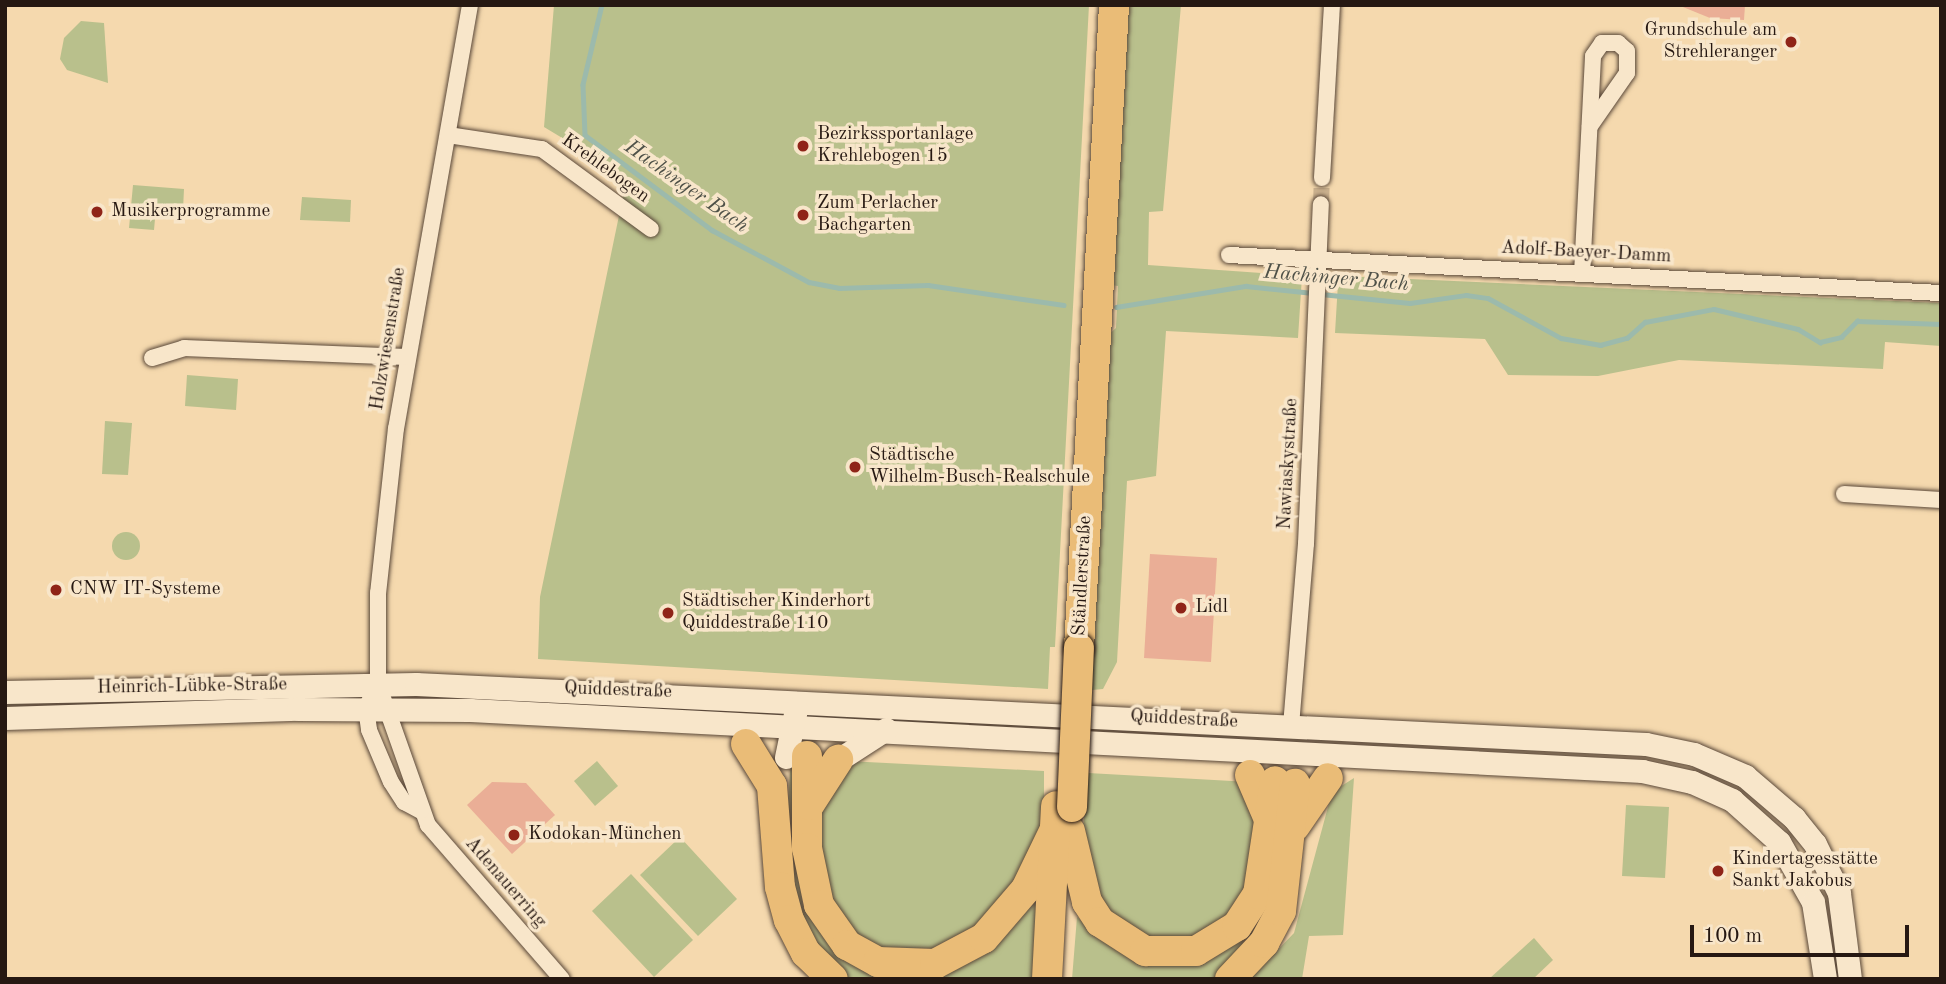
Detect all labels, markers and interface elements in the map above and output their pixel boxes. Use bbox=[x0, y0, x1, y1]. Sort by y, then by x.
place label: Grundschule am Strehleranger bbox=[1645, 20, 1777, 64]
marker: Grundschule am Strehleranger bbox=[1783, 34, 1799, 50]
place label: Bezirkssportanlage Krehlebogen 15 bbox=[817, 124, 973, 168]
street label: Krehlebogen bbox=[556, 129, 654, 209]
water label: Hachinger Bach bbox=[619, 135, 753, 239]
marker: Bezirkssportanlage Krehlebogen 15 bbox=[795, 138, 811, 154]
place label: Zum Perlacher Bachgarten bbox=[817, 193, 938, 237]
place label: Musikerprogramme bbox=[111, 201, 270, 223]
marker: Musikerprogramme bbox=[89, 204, 105, 220]
marker: Zum Perlacher Bachgarten bbox=[795, 207, 811, 223]
street label: Adolf-Baeyer-Damm bbox=[1500, 237, 1672, 269]
water label: Hachinger Bach bbox=[1262, 260, 1410, 298]
street label: Holzwiesenstraße bbox=[366, 266, 412, 412]
street label: Nawiaskystraße bbox=[1274, 398, 1304, 530]
place label: Städtische Wilhelm-Busch-Realschule bbox=[869, 445, 1090, 489]
marker: Städtische Wilhelm-Busch-Realschule bbox=[847, 459, 863, 475]
street label: Ständlerstraße bbox=[1068, 515, 1098, 637]
place label: CNW IT-Systeme bbox=[70, 579, 220, 601]
marker: CNW IT-Systeme bbox=[48, 582, 64, 598]
place label: Städtischer Kinderhort Quiddestraße 110 bbox=[682, 591, 871, 635]
place label: Lidl bbox=[1195, 597, 1228, 619]
marker: Lidl bbox=[1173, 600, 1189, 616]
marker: Städtischer Kinderhort Quiddestraße 110 bbox=[660, 605, 676, 621]
street label: Heinrich-Lübke-Straße bbox=[97, 674, 287, 700]
street label: Quiddestraße bbox=[564, 678, 672, 704]
street label: Quiddestraße bbox=[1129, 706, 1239, 734]
place label: Kodokan-München bbox=[528, 824, 682, 846]
marker: Kodokan-München bbox=[506, 827, 522, 843]
street label: Adenauerring bbox=[459, 833, 551, 933]
place label: Kindertagesstätte Sankt Jakobus bbox=[1732, 849, 1878, 893]
marker: Kindertagesstätte Sankt Jakobus bbox=[1710, 863, 1726, 879]
scale bar bbox=[1694, 911, 1913, 955]
text: 100 m bbox=[1703, 926, 1762, 947]

